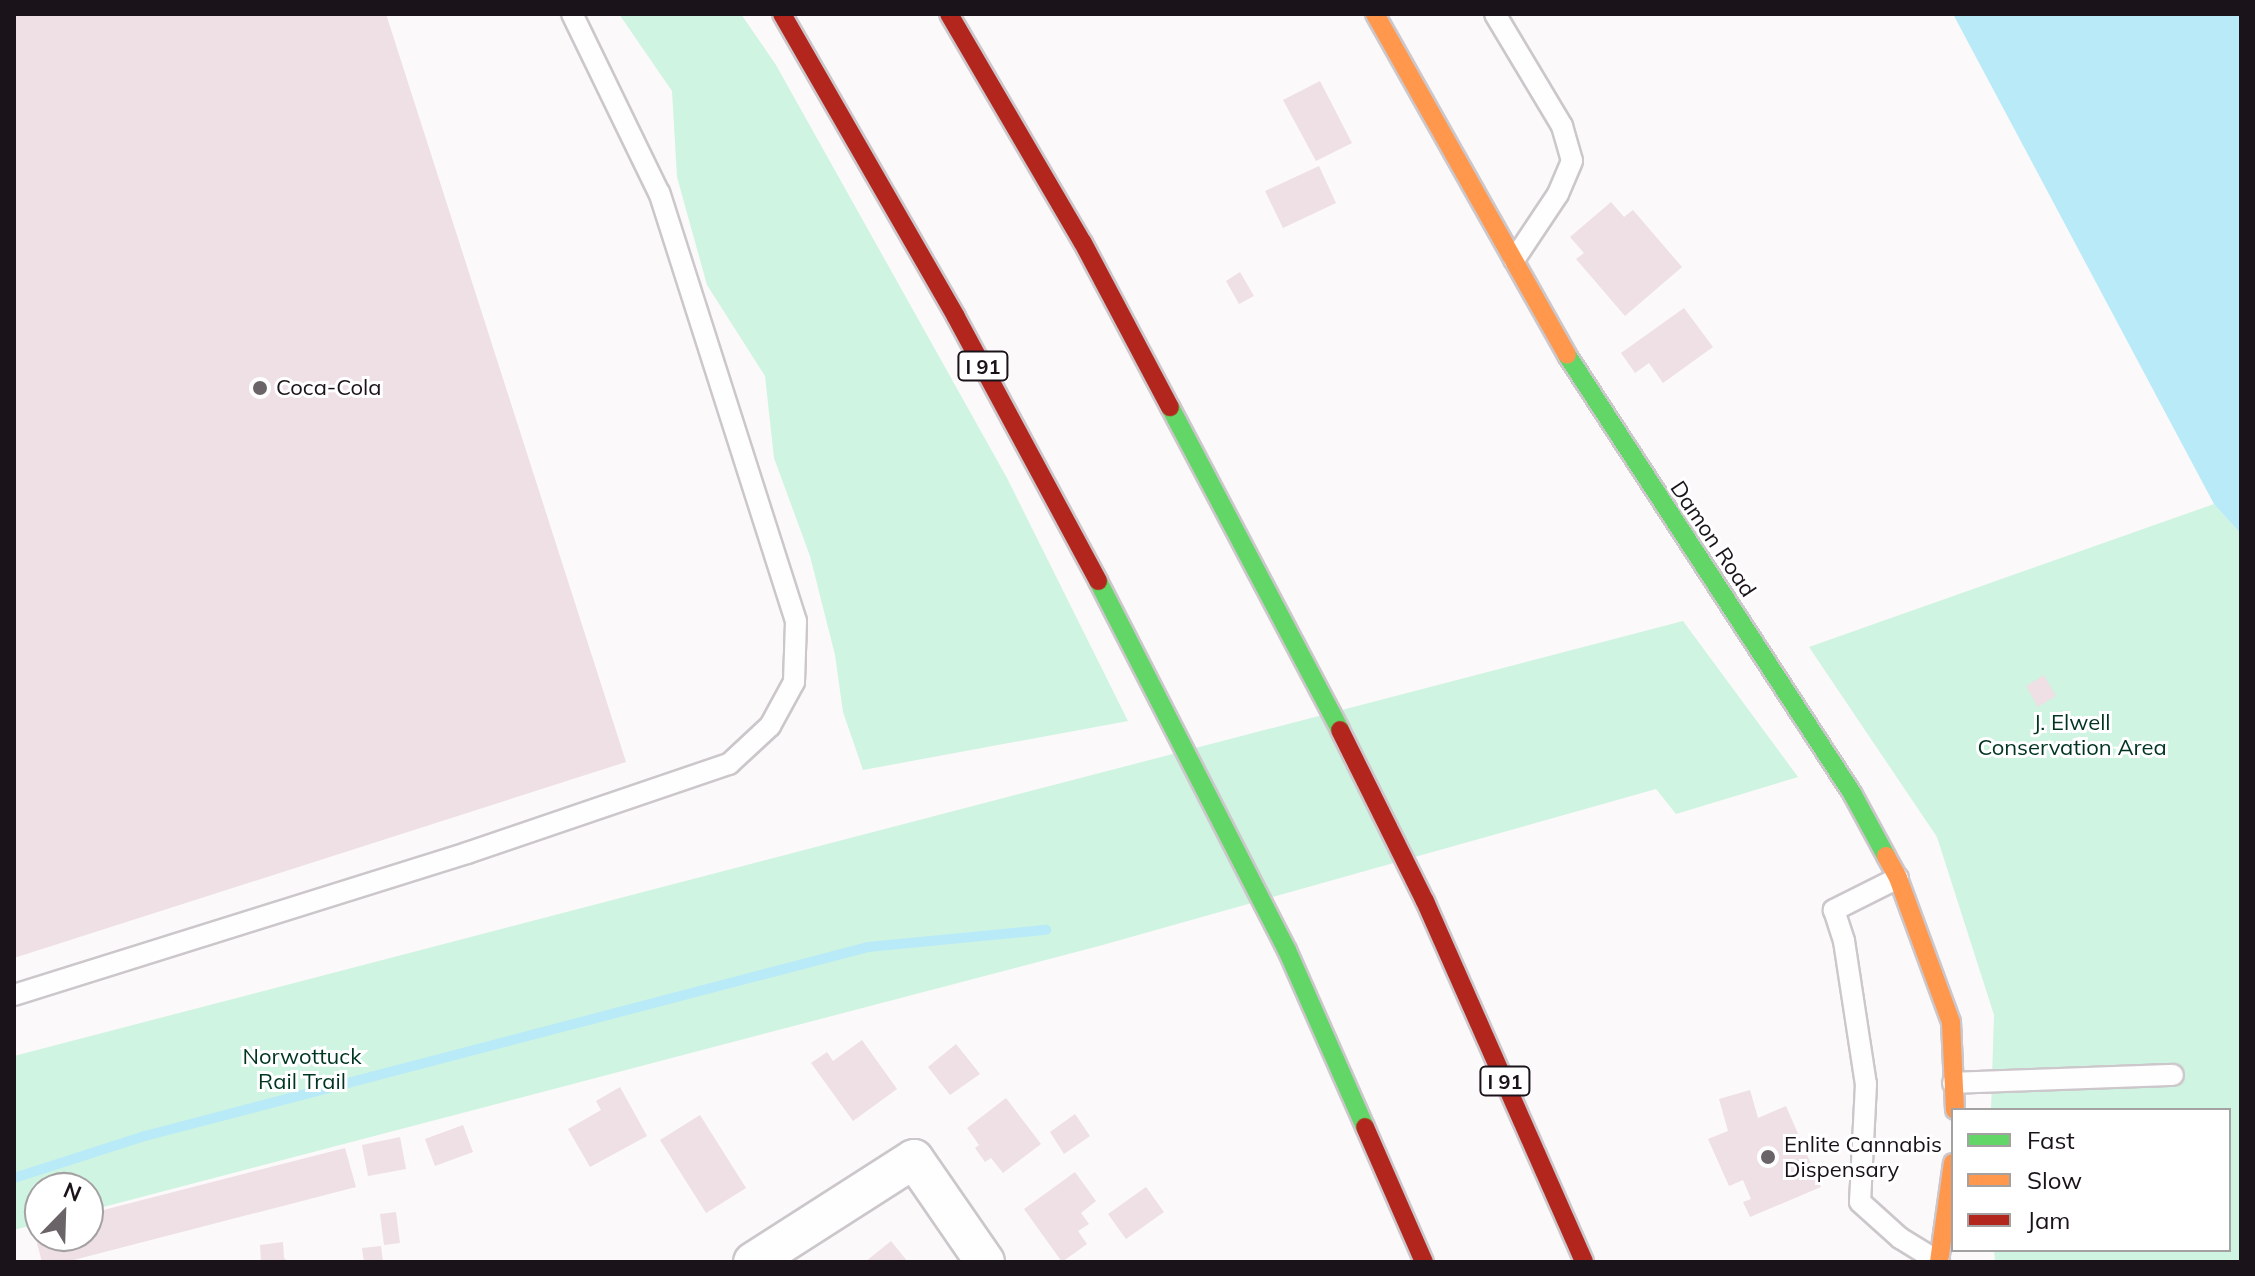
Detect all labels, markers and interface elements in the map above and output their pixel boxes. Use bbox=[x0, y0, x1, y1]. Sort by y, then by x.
road number: I 91 bbox=[957, 350, 1009, 382]
place label: Coca-Cola bbox=[276, 375, 382, 401]
marker: Coca-Cola bbox=[251, 379, 269, 397]
street label: Damon Road bbox=[1665, 476, 1761, 602]
park label: J. Elwell Conservation Area bbox=[1977, 709, 2167, 760]
park label: Norwottuck Rail Trail bbox=[242, 1043, 362, 1094]
road number: I 91 bbox=[1479, 1065, 1531, 1097]
legend bbox=[1951, 1108, 2231, 1252]
text: Fast bbox=[2027, 1125, 2075, 1155]
place label: Enlite Cannabis Dispensary bbox=[1784, 1131, 1942, 1182]
marker: Enlite Cannabis Dispensary bbox=[1759, 1148, 1777, 1166]
text: Slow bbox=[2027, 1165, 2082, 1195]
north arrow bbox=[24, 1172, 104, 1252]
text: N bbox=[59, 1176, 86, 1208]
text: Jam bbox=[2027, 1205, 2070, 1235]

